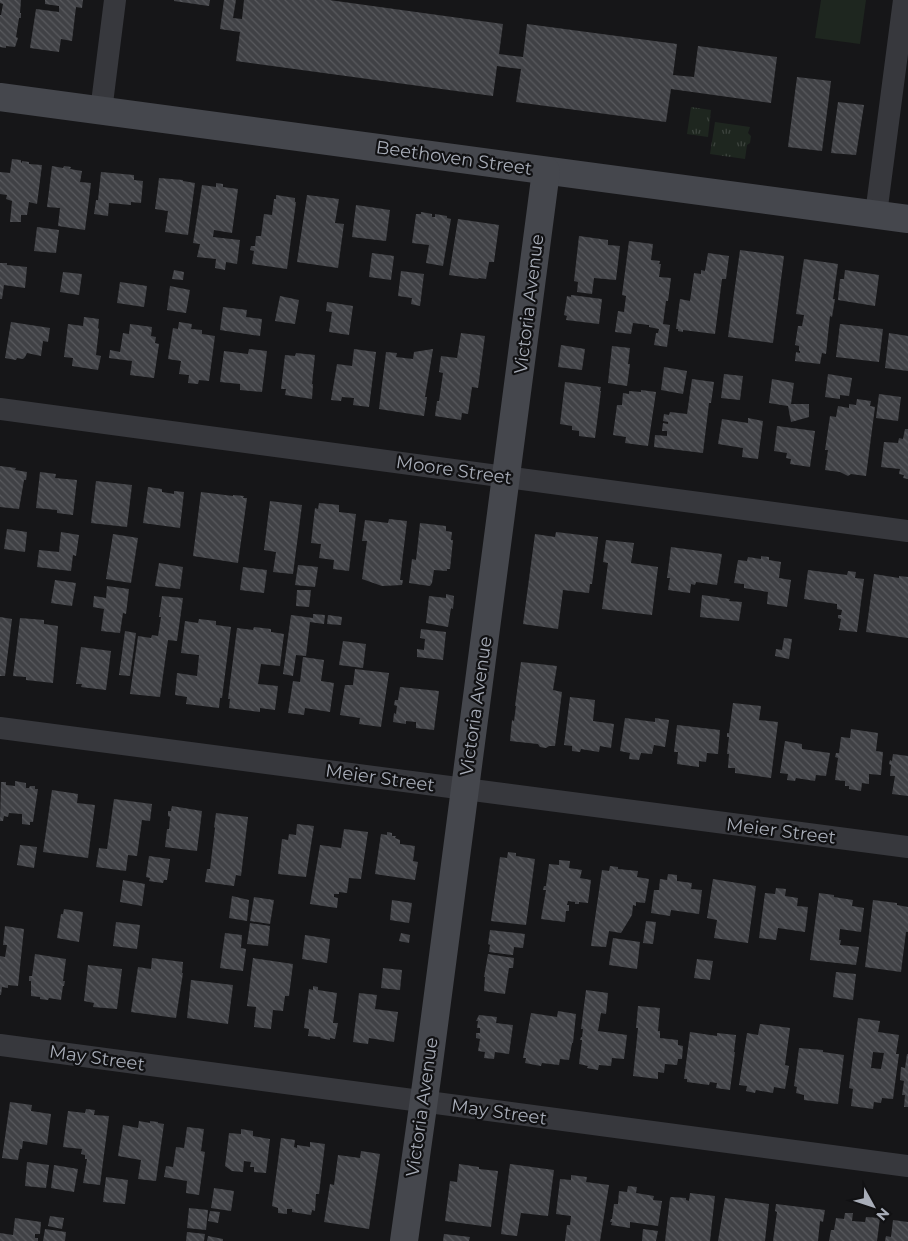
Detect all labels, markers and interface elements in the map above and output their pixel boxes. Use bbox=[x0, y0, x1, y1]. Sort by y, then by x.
street label: Beethoven Street bbox=[375, 136, 533, 180]
street label: Victoria Avenue bbox=[510, 233, 549, 375]
street label: Moore Street bbox=[395, 451, 513, 489]
street label: Victoria Avenue bbox=[455, 635, 497, 777]
street label: Meier Street bbox=[324, 759, 436, 797]
street label: Meier Street bbox=[725, 813, 837, 849]
street label: Victoria Avenue bbox=[401, 1036, 443, 1178]
street label: May Street bbox=[48, 1040, 146, 1076]
street label: May Street bbox=[450, 1094, 548, 1130]
north arrow bbox=[848, 1181, 898, 1231]
text: N bbox=[872, 1204, 893, 1224]

